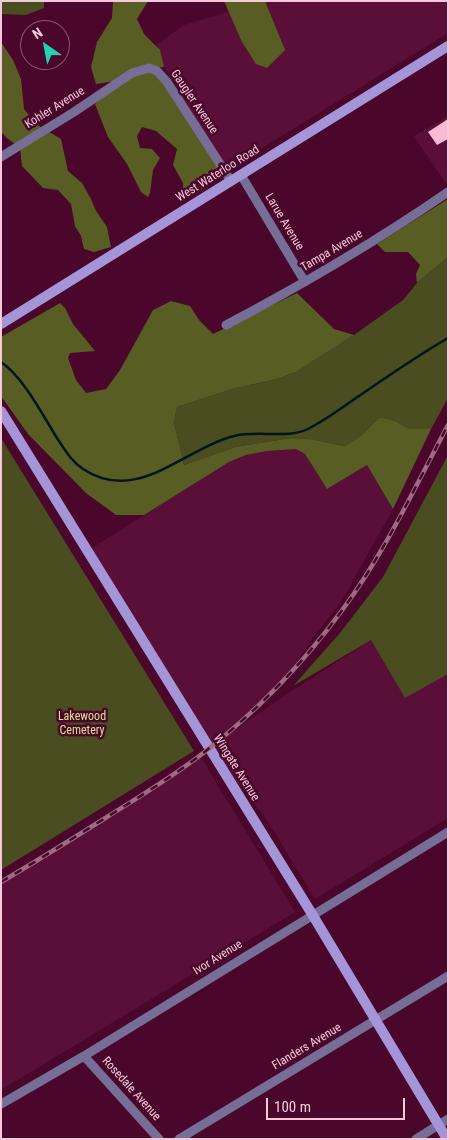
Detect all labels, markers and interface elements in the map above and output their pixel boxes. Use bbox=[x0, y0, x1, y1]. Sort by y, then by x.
north arrow bbox=[20, 20, 70, 70]
text: N bbox=[29, 24, 45, 42]
street label: Gaugler Avenue bbox=[167, 67, 221, 137]
street label: Kohler Avenue bbox=[23, 84, 87, 132]
street label: West Waterloo Road bbox=[174, 143, 262, 205]
street label: Larue Avenue bbox=[261, 191, 307, 253]
street label: Tampa Avenue bbox=[299, 227, 365, 275]
park label: Lakewood Cemetery bbox=[58, 710, 106, 738]
street label: Wingate Avenue bbox=[210, 732, 262, 804]
street label: Ivor Avenue bbox=[191, 937, 245, 979]
street label: Flanders Avenue bbox=[270, 1021, 344, 1073]
street label: Rosedale Avenue bbox=[99, 1054, 163, 1124]
scale bar bbox=[269, 1088, 408, 1120]
text: 100 m bbox=[274, 1098, 311, 1116]

